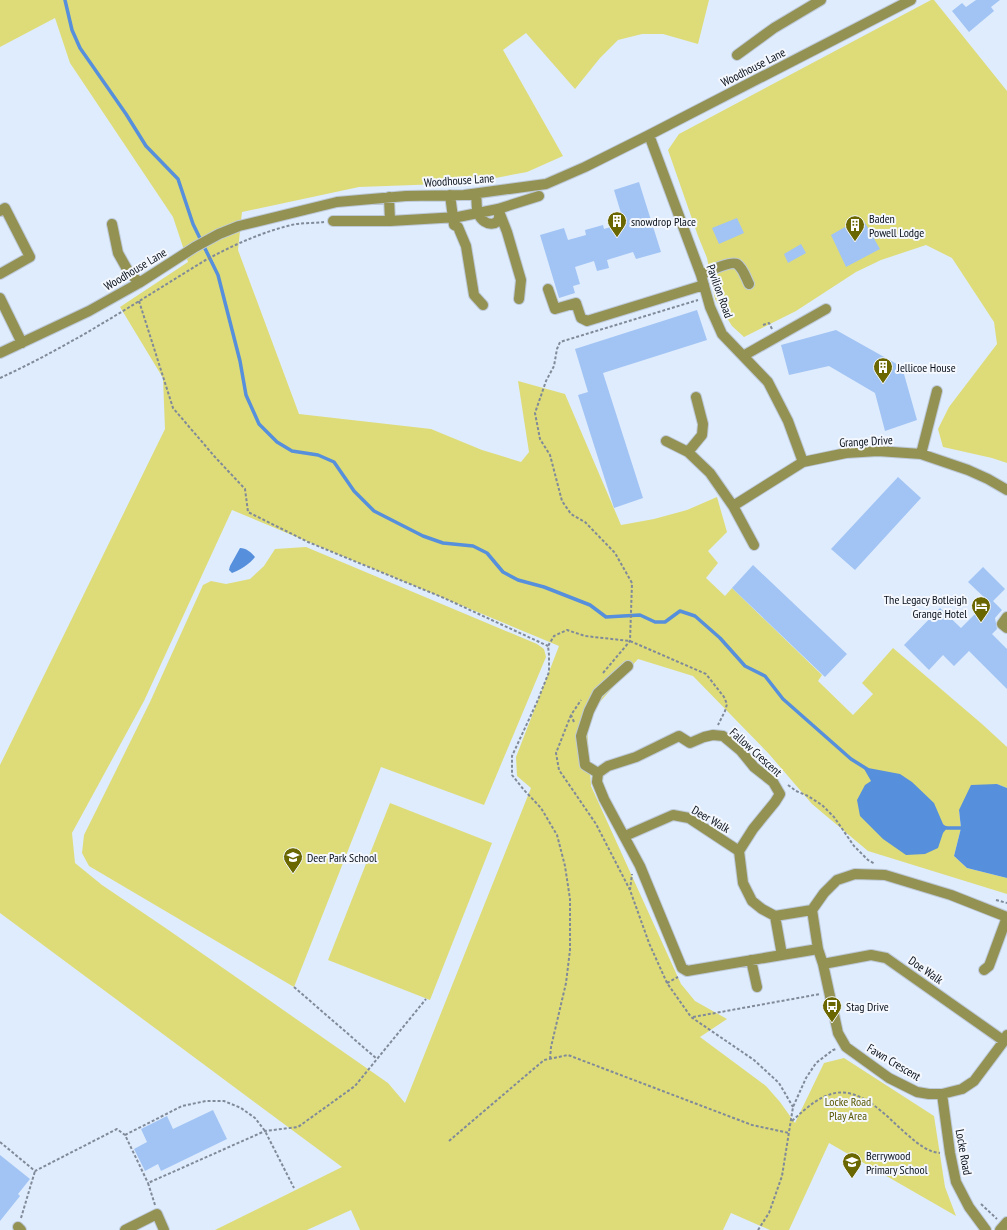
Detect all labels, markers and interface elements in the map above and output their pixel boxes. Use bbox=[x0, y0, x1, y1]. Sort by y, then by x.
street label: Woodhouse Lane bbox=[718, 44, 788, 90]
street label: Woodhouse Lane bbox=[423, 170, 495, 190]
building icon: snowdrop Place bbox=[606, 210, 628, 238]
place label: Baden Powell Lodge bbox=[869, 211, 924, 240]
place label: snowdrop Place bbox=[631, 214, 696, 229]
building icon: Baden Powell Lodge bbox=[844, 214, 866, 242]
street label: Woodhouse Lane bbox=[101, 244, 169, 294]
street label: Pavilion Road bbox=[703, 262, 737, 320]
building icon: Jellicoe House bbox=[872, 356, 894, 384]
place label: Jellicoe House bbox=[896, 360, 956, 375]
street label: Grange Drive bbox=[839, 432, 893, 450]
place label: The Legacy Botleigh Grange Hotel bbox=[884, 592, 967, 621]
hotel icon: The Legacy Botleigh Grange Hotel bbox=[970, 595, 992, 623]
street label: Fallow Crescent bbox=[727, 725, 786, 780]
street label: Deer Walk bbox=[689, 802, 733, 836]
school or university icon: Deer Park School bbox=[282, 846, 304, 874]
place label: Deer Park School bbox=[307, 850, 377, 865]
street label: Doe Walk bbox=[906, 953, 946, 987]
bus stop icon: Stag Drive bbox=[821, 995, 843, 1023]
place label: Stag Drive bbox=[846, 999, 889, 1014]
street label: Fawn Crescent bbox=[864, 1040, 924, 1084]
park label: Locke Road Play Area bbox=[825, 1094, 871, 1123]
street label: Locke Road bbox=[953, 1128, 975, 1176]
place label: Berrywood Primary School bbox=[866, 1148, 928, 1177]
school or university icon: Berrywood Primary School bbox=[841, 1151, 863, 1179]

